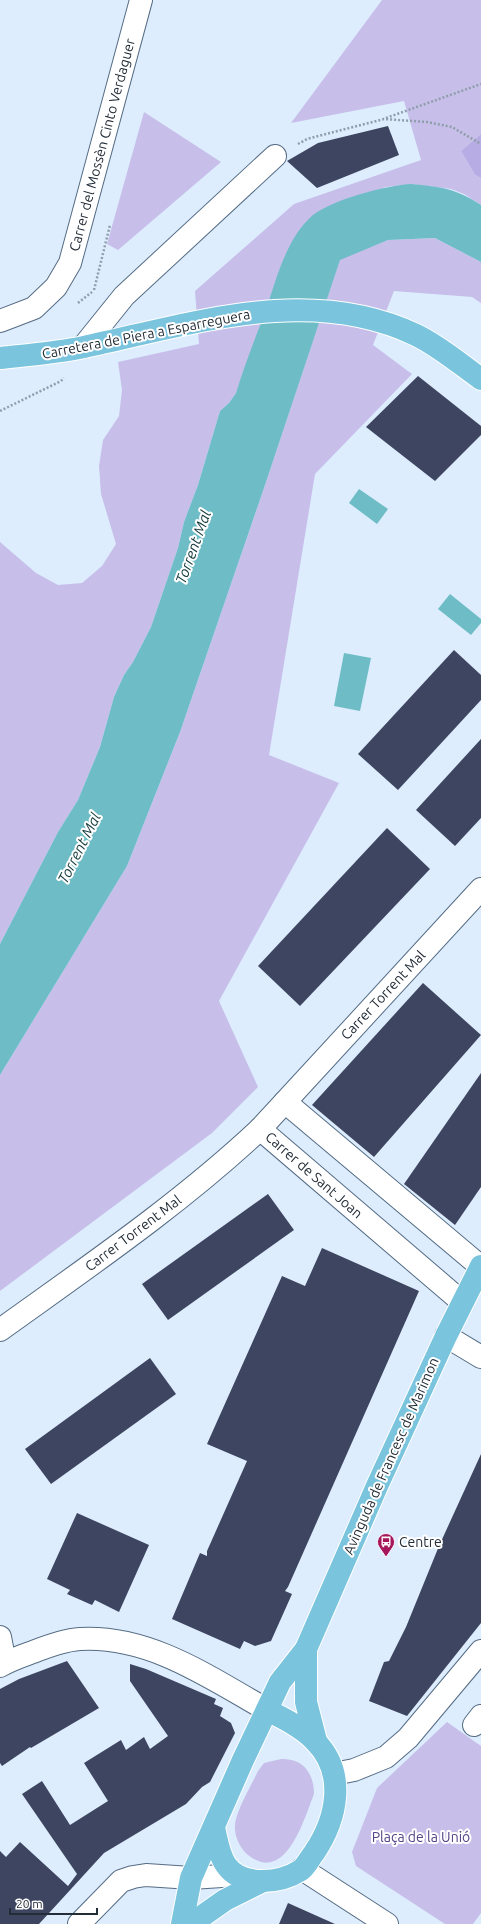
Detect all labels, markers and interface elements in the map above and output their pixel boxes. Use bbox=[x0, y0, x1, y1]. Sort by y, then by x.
street label: Carrer del Mossèn Cinto Verdaguer bbox=[66, 36, 138, 253]
street label: Carretera de Piera a Esparreguera bbox=[41, 306, 251, 362]
water label: Torrent Mal bbox=[172, 507, 214, 586]
water label: Torrent Mal bbox=[54, 809, 104, 886]
street label: Carrer Torrent Mal bbox=[338, 947, 429, 1043]
street label: Carrer de Sant Joan bbox=[262, 1129, 366, 1221]
street label: Carrer Torrent Mal bbox=[82, 1192, 184, 1274]
street label: Avinguda de Francesc de Marimon bbox=[340, 1355, 442, 1557]
bus stop icon: Centre bbox=[376, 1532, 396, 1557]
place label: Centre bbox=[399, 1534, 442, 1550]
park label: Plaça de la Unió bbox=[372, 1829, 470, 1845]
scale bar bbox=[10, 1890, 97, 1916]
text: 20 m bbox=[16, 1897, 43, 1910]

